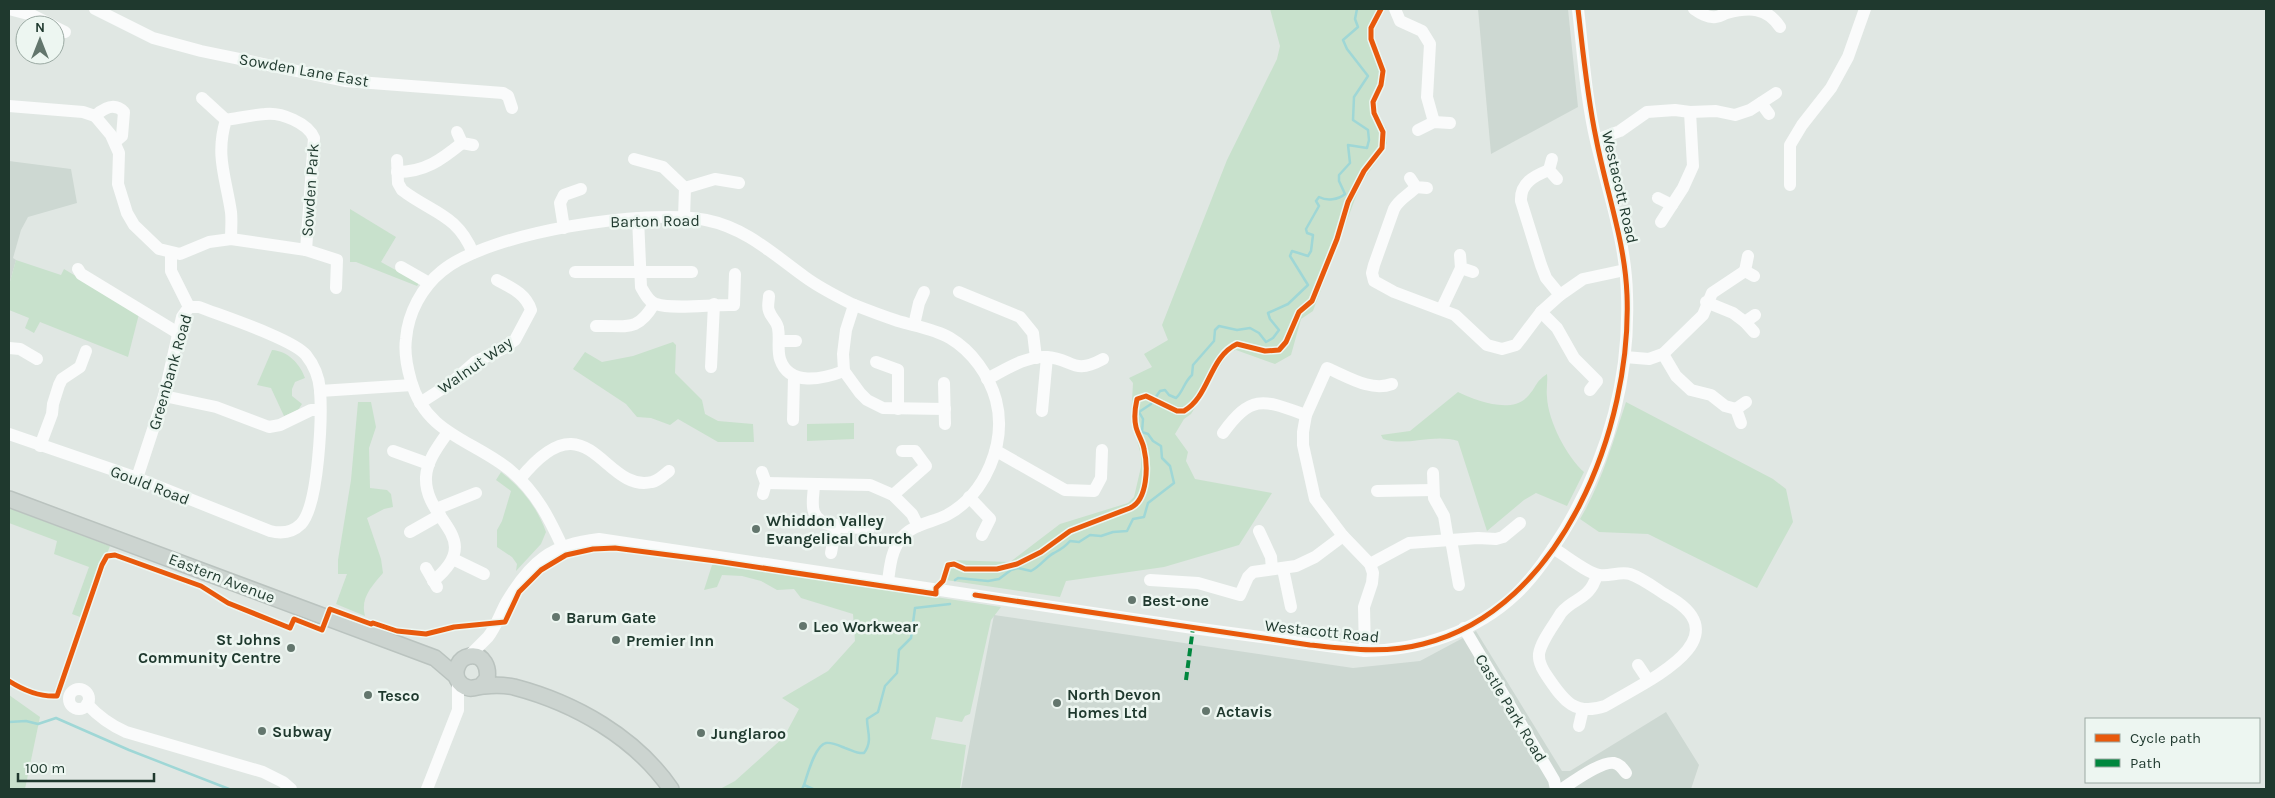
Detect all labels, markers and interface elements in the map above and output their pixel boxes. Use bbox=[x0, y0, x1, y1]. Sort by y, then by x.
north arrow bbox=[15, 15, 65, 65]
text: N bbox=[35, 19, 45, 36]
street label: Sowden Lane East bbox=[238, 49, 370, 91]
street label: Westacott Road bbox=[1598, 129, 1642, 245]
street label: Sowden Park bbox=[297, 143, 323, 237]
street label: Barton Road bbox=[610, 211, 700, 231]
street label: Greenbank Road bbox=[144, 312, 196, 432]
street label: Walnut Way bbox=[434, 332, 516, 398]
street label: Gould Road bbox=[108, 461, 192, 509]
place label: Whiddon Valley Evangelical Church bbox=[766, 511, 913, 548]
marker: Whiddon Valley Evangelical Church bbox=[750, 523, 762, 535]
street label: Eastern Avenue bbox=[166, 549, 278, 607]
place label: Best-one bbox=[1142, 591, 1209, 610]
marker: Best-one bbox=[1126, 594, 1138, 606]
place label: Barum Gate bbox=[566, 608, 656, 627]
marker: Barum Gate bbox=[550, 611, 562, 623]
street label: Westacott Road bbox=[1264, 616, 1380, 646]
place label: Leo Workwear bbox=[813, 617, 919, 636]
marker: Leo Workwear bbox=[797, 620, 809, 632]
place label: St Johns Community Centre bbox=[138, 630, 281, 667]
place label: Premier Inn bbox=[626, 631, 714, 650]
marker: Premier Inn bbox=[610, 634, 622, 646]
marker: St Johns Community Centre bbox=[285, 642, 297, 654]
street label: Castle Park Road bbox=[1471, 651, 1551, 765]
place label: North Devon Homes Ltd bbox=[1067, 685, 1161, 722]
place label: Tesco bbox=[378, 686, 420, 705]
marker: Tesco bbox=[362, 689, 374, 701]
marker: North Devon Homes Ltd bbox=[1051, 697, 1063, 709]
place label: Actavis bbox=[1216, 702, 1272, 721]
marker: Actavis bbox=[1200, 705, 1212, 717]
legend bbox=[2085, 718, 2260, 783]
place label: Subway bbox=[272, 722, 332, 741]
place label: Junglaroo bbox=[711, 724, 786, 743]
marker: Subway bbox=[256, 725, 268, 737]
marker: Junglaroo bbox=[695, 727, 707, 739]
text: Cycle path bbox=[2130, 729, 2201, 747]
scale bar bbox=[18, 750, 154, 782]
text: Path bbox=[2130, 754, 2161, 772]
text: 100 m bbox=[25, 759, 65, 777]

